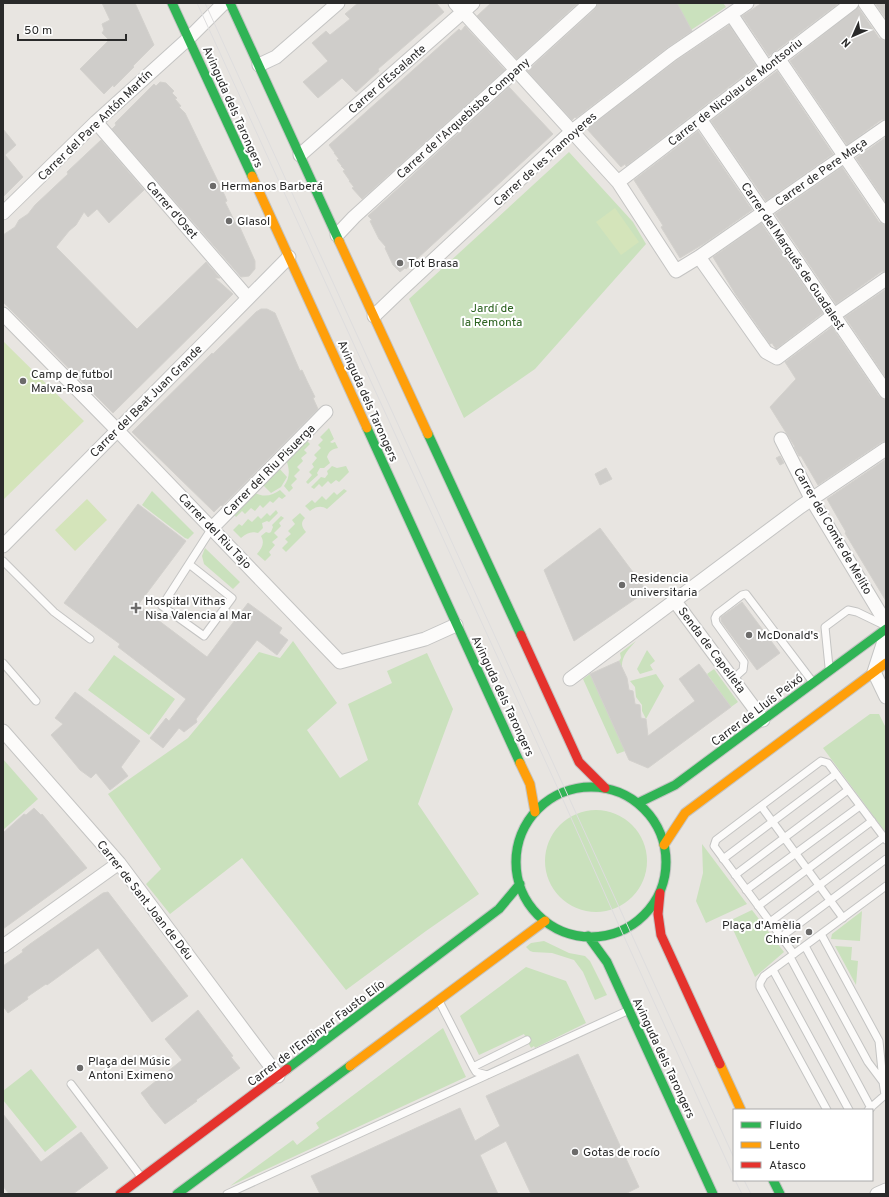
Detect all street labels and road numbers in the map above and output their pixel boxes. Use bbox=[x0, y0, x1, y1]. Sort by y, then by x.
street label: Carrer de Nicolau de Montsoriu bbox=[665, 35, 806, 150]
street label: Carrer d'Escalante bbox=[345, 41, 430, 118]
street label: Avinguda dels Tarongers bbox=[198, 44, 266, 171]
street label: Carrer de l'Arquebisbe Company bbox=[394, 54, 534, 183]
street label: Carrer del Pare Antón Martín bbox=[35, 67, 157, 185]
street label: Carrer de les Tramoyeres bbox=[491, 109, 601, 210]
street label: Carrer de Pere Maça bbox=[772, 135, 871, 211]
street label: Carrer d'Oset bbox=[142, 178, 201, 243]
street label: Carrer del Marqués de Guadalest bbox=[737, 179, 848, 334]
street label: Avinguda dels Tarongers bbox=[333, 338, 401, 465]
street label: Carrer del Beat Juan Grande bbox=[87, 342, 206, 461]
street label: Carrer del Riu Pisuerga bbox=[220, 421, 319, 520]
street label: Carrer del Comte de Melito bbox=[789, 465, 875, 598]
street label: Carrer del Riu Tajo bbox=[174, 490, 255, 573]
street label: Senda de Capelleta bbox=[674, 604, 749, 697]
street label: Avinguda dels Tarongers bbox=[467, 634, 537, 759]
street label: Carrer de Lluís Peixó bbox=[708, 671, 807, 751]
street label: Carrer de Sant Joan de Déu bbox=[92, 838, 196, 964]
street label: Carrer de l'Enginyer Fausto Elío bbox=[245, 977, 389, 1091]
street label: Avinguda dels Tarongers bbox=[628, 996, 698, 1121]

